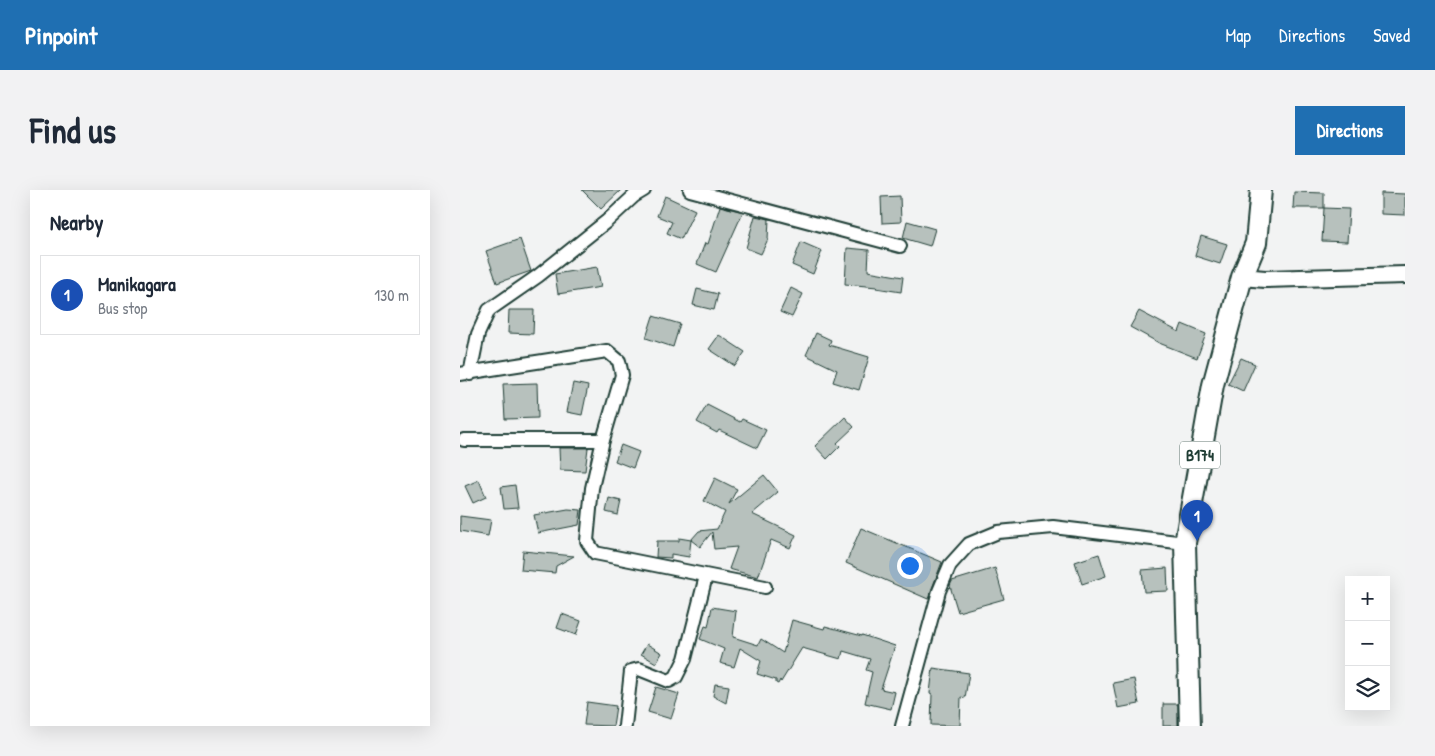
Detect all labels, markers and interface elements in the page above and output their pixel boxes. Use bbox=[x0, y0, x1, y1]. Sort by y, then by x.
text: Pinpoint bbox=[25, 19, 97, 51]
text: Map bbox=[1226, 23, 1251, 48]
text: Directions bbox=[1279, 23, 1345, 48]
text: Saved bbox=[1373, 23, 1410, 48]
button: Directions bbox=[1295, 106, 1405, 155]
text: Find us bbox=[30, 107, 116, 154]
text: Nearby bbox=[50, 208, 103, 237]
text: Manikagara bbox=[98, 271, 176, 297]
text: 1 bbox=[64, 284, 70, 306]
text: 130 m bbox=[374, 284, 409, 306]
text: Bus stop bbox=[98, 297, 147, 319]
road number: B174 bbox=[1180, 442, 1220, 468]
pin: 1 bbox=[1181, 500, 1213, 541]
your location bbox=[897, 553, 923, 579]
map controls bbox=[1345, 576, 1390, 711]
button: + bbox=[1345, 576, 1390, 621]
button: − bbox=[1345, 621, 1390, 666]
button: layers bbox=[1345, 666, 1390, 711]

